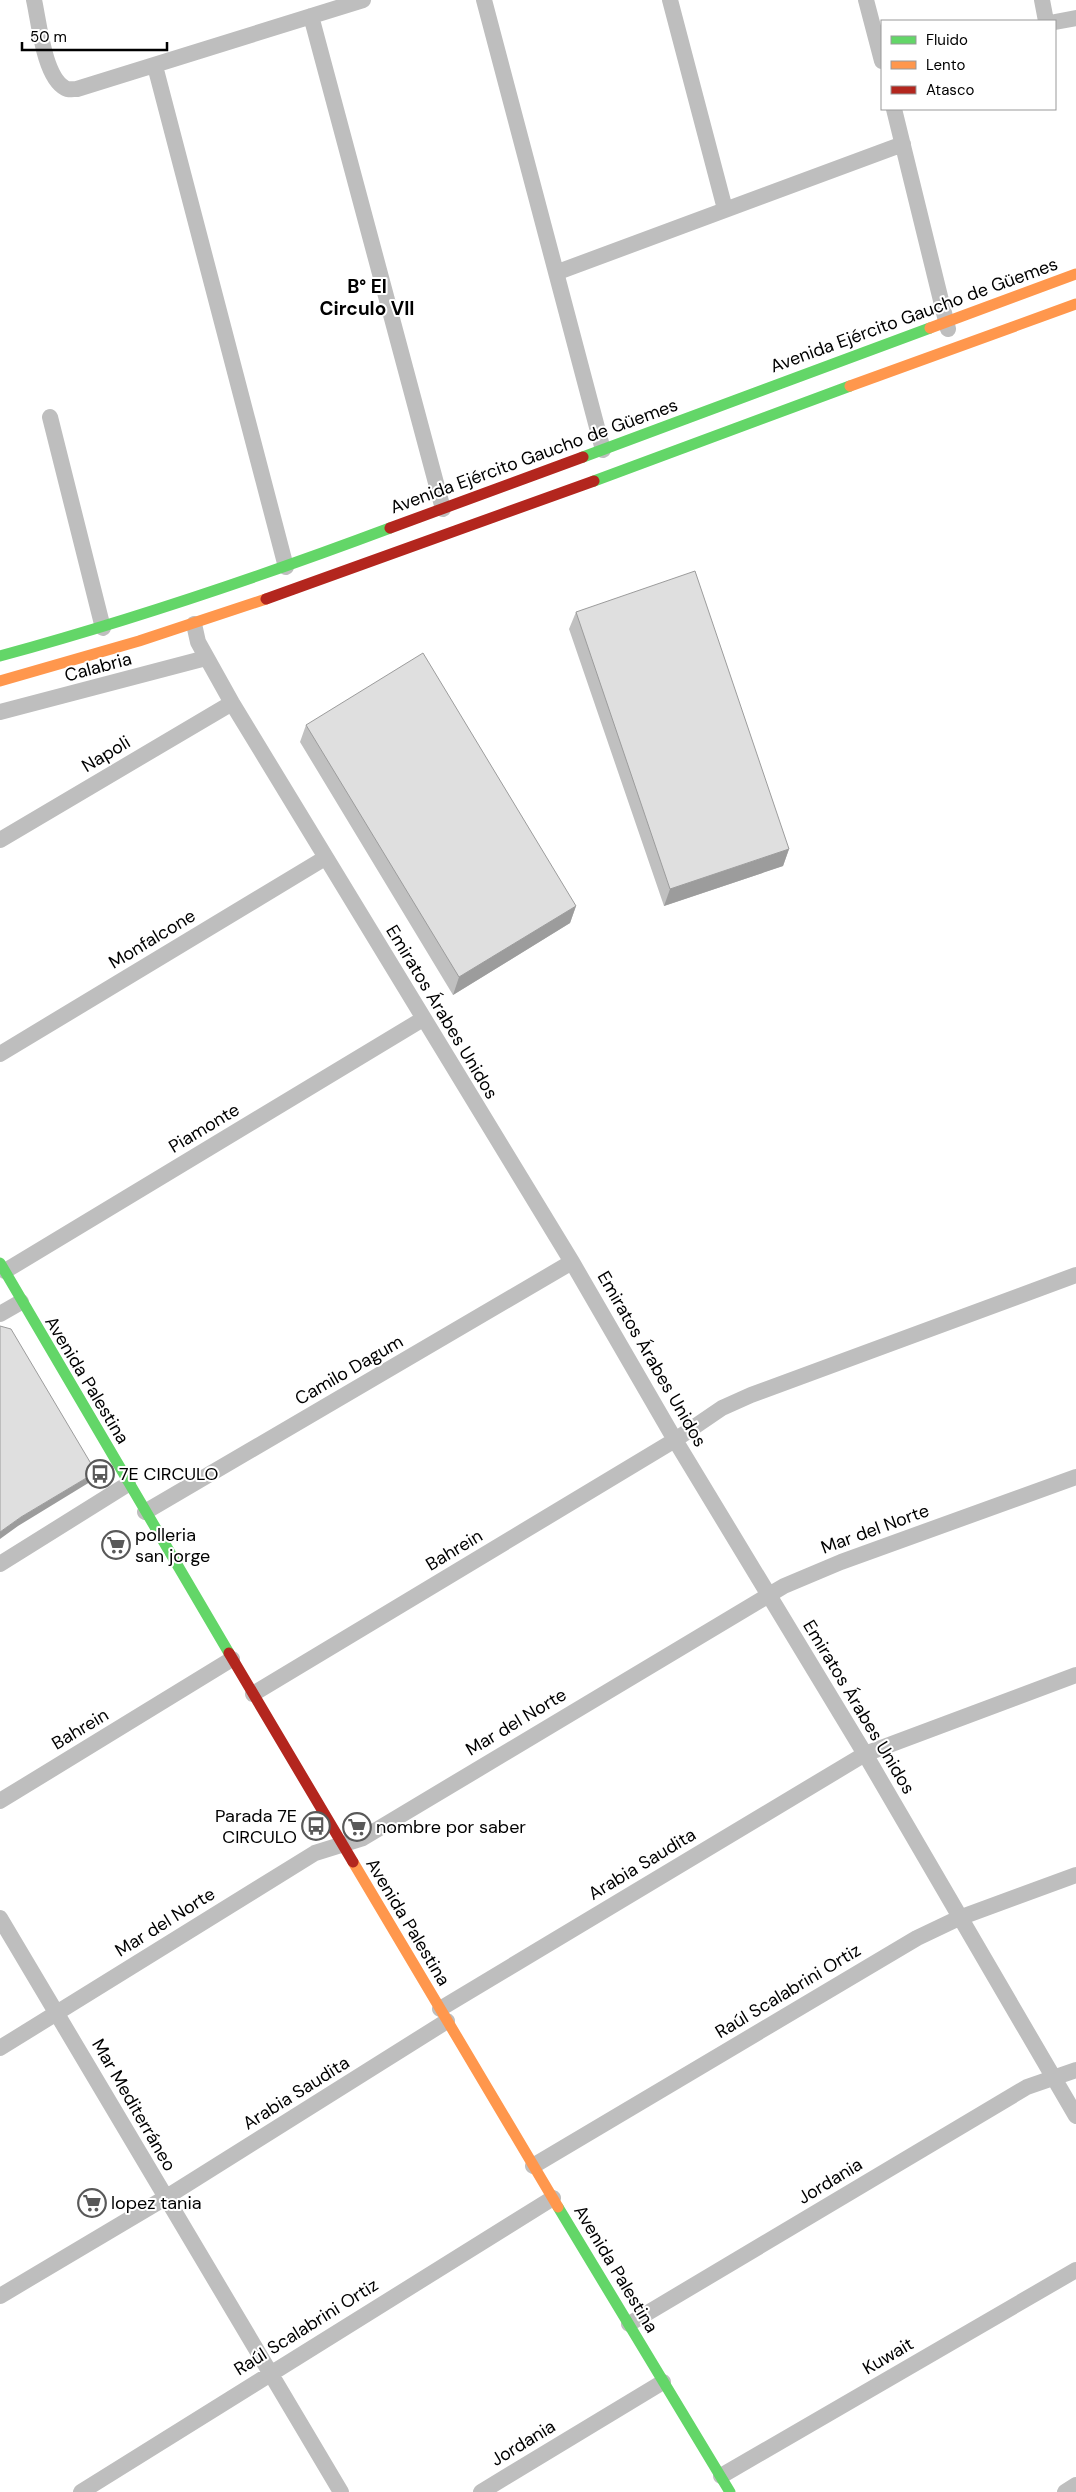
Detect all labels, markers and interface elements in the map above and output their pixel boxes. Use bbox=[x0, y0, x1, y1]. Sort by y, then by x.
scale bar bbox=[22, 20, 168, 52]
legend bbox=[881, 20, 1056, 110]
text: 50 m bbox=[30, 27, 67, 47]
text: Fluido bbox=[926, 30, 968, 50]
text: Lento bbox=[926, 55, 965, 75]
text: Atasco bbox=[926, 80, 974, 100]
street label: Avenida Ejército Gaucho de Güemes bbox=[767, 252, 1061, 378]
district label: B° El Circulo VII bbox=[320, 274, 414, 321]
street label: Avenida Ejército Gaucho de Güemes bbox=[387, 393, 681, 519]
street label: Calabria bbox=[62, 647, 134, 687]
street label: Napoli bbox=[77, 730, 135, 778]
street label: Monfalcone bbox=[104, 904, 200, 974]
street label: Emiratos Árabes Unidos bbox=[380, 920, 504, 1104]
street label: Piamonte bbox=[164, 1097, 244, 1159]
street label: Emiratos Árabes Unidos bbox=[592, 1267, 712, 1451]
street label: Avenida Palestina bbox=[39, 1312, 135, 1448]
street label: Camilo Dagum bbox=[291, 1329, 407, 1411]
bus stop icon: 7E CIRCULO bbox=[85, 1459, 115, 1489]
place label: 7E CIRCULO bbox=[119, 1462, 218, 1486]
street label: Mar del Norte bbox=[818, 1498, 932, 1560]
place label: polleria san jorge bbox=[135, 1523, 210, 1568]
street label: Bahrein bbox=[421, 1524, 487, 1576]
supermarket icon: polleria san jorge bbox=[101, 1530, 131, 1560]
street label: Emiratos Árabes Unidos bbox=[797, 1615, 921, 1799]
street label: Mar del Norte bbox=[461, 1682, 571, 1762]
street label: Bahrein bbox=[47, 1703, 113, 1755]
place label: Parada 7E CIRCULO bbox=[215, 1804, 297, 1849]
bus stop icon: Parada 7E CIRCULO bbox=[301, 1811, 331, 1841]
supermarket icon: nombre por saber bbox=[342, 1812, 372, 1842]
place label: nombre por saber bbox=[376, 1815, 526, 1839]
street label: Arabia Saudita bbox=[584, 1822, 700, 1906]
street label: Avenida Palestina bbox=[360, 1854, 456, 1990]
street label: Mar del Norte bbox=[111, 1882, 219, 1962]
street label: Raúl Scalabrini Ortiz bbox=[711, 1938, 865, 2044]
street label: Mar Mediterráneo bbox=[86, 2035, 182, 2175]
street label: Arabia Saudita bbox=[238, 2051, 354, 2135]
street label: Jordania bbox=[793, 2152, 867, 2210]
supermarket icon: lopez tania bbox=[77, 2188, 107, 2218]
place label: lopez tania bbox=[111, 2191, 202, 2215]
street label: Avenida Palestina bbox=[568, 2201, 664, 2337]
street label: Raúl Scalabrini Ortiz bbox=[229, 2273, 383, 2381]
street label: Kuwait bbox=[858, 2332, 918, 2380]
street label: Jordania bbox=[486, 2414, 560, 2472]

